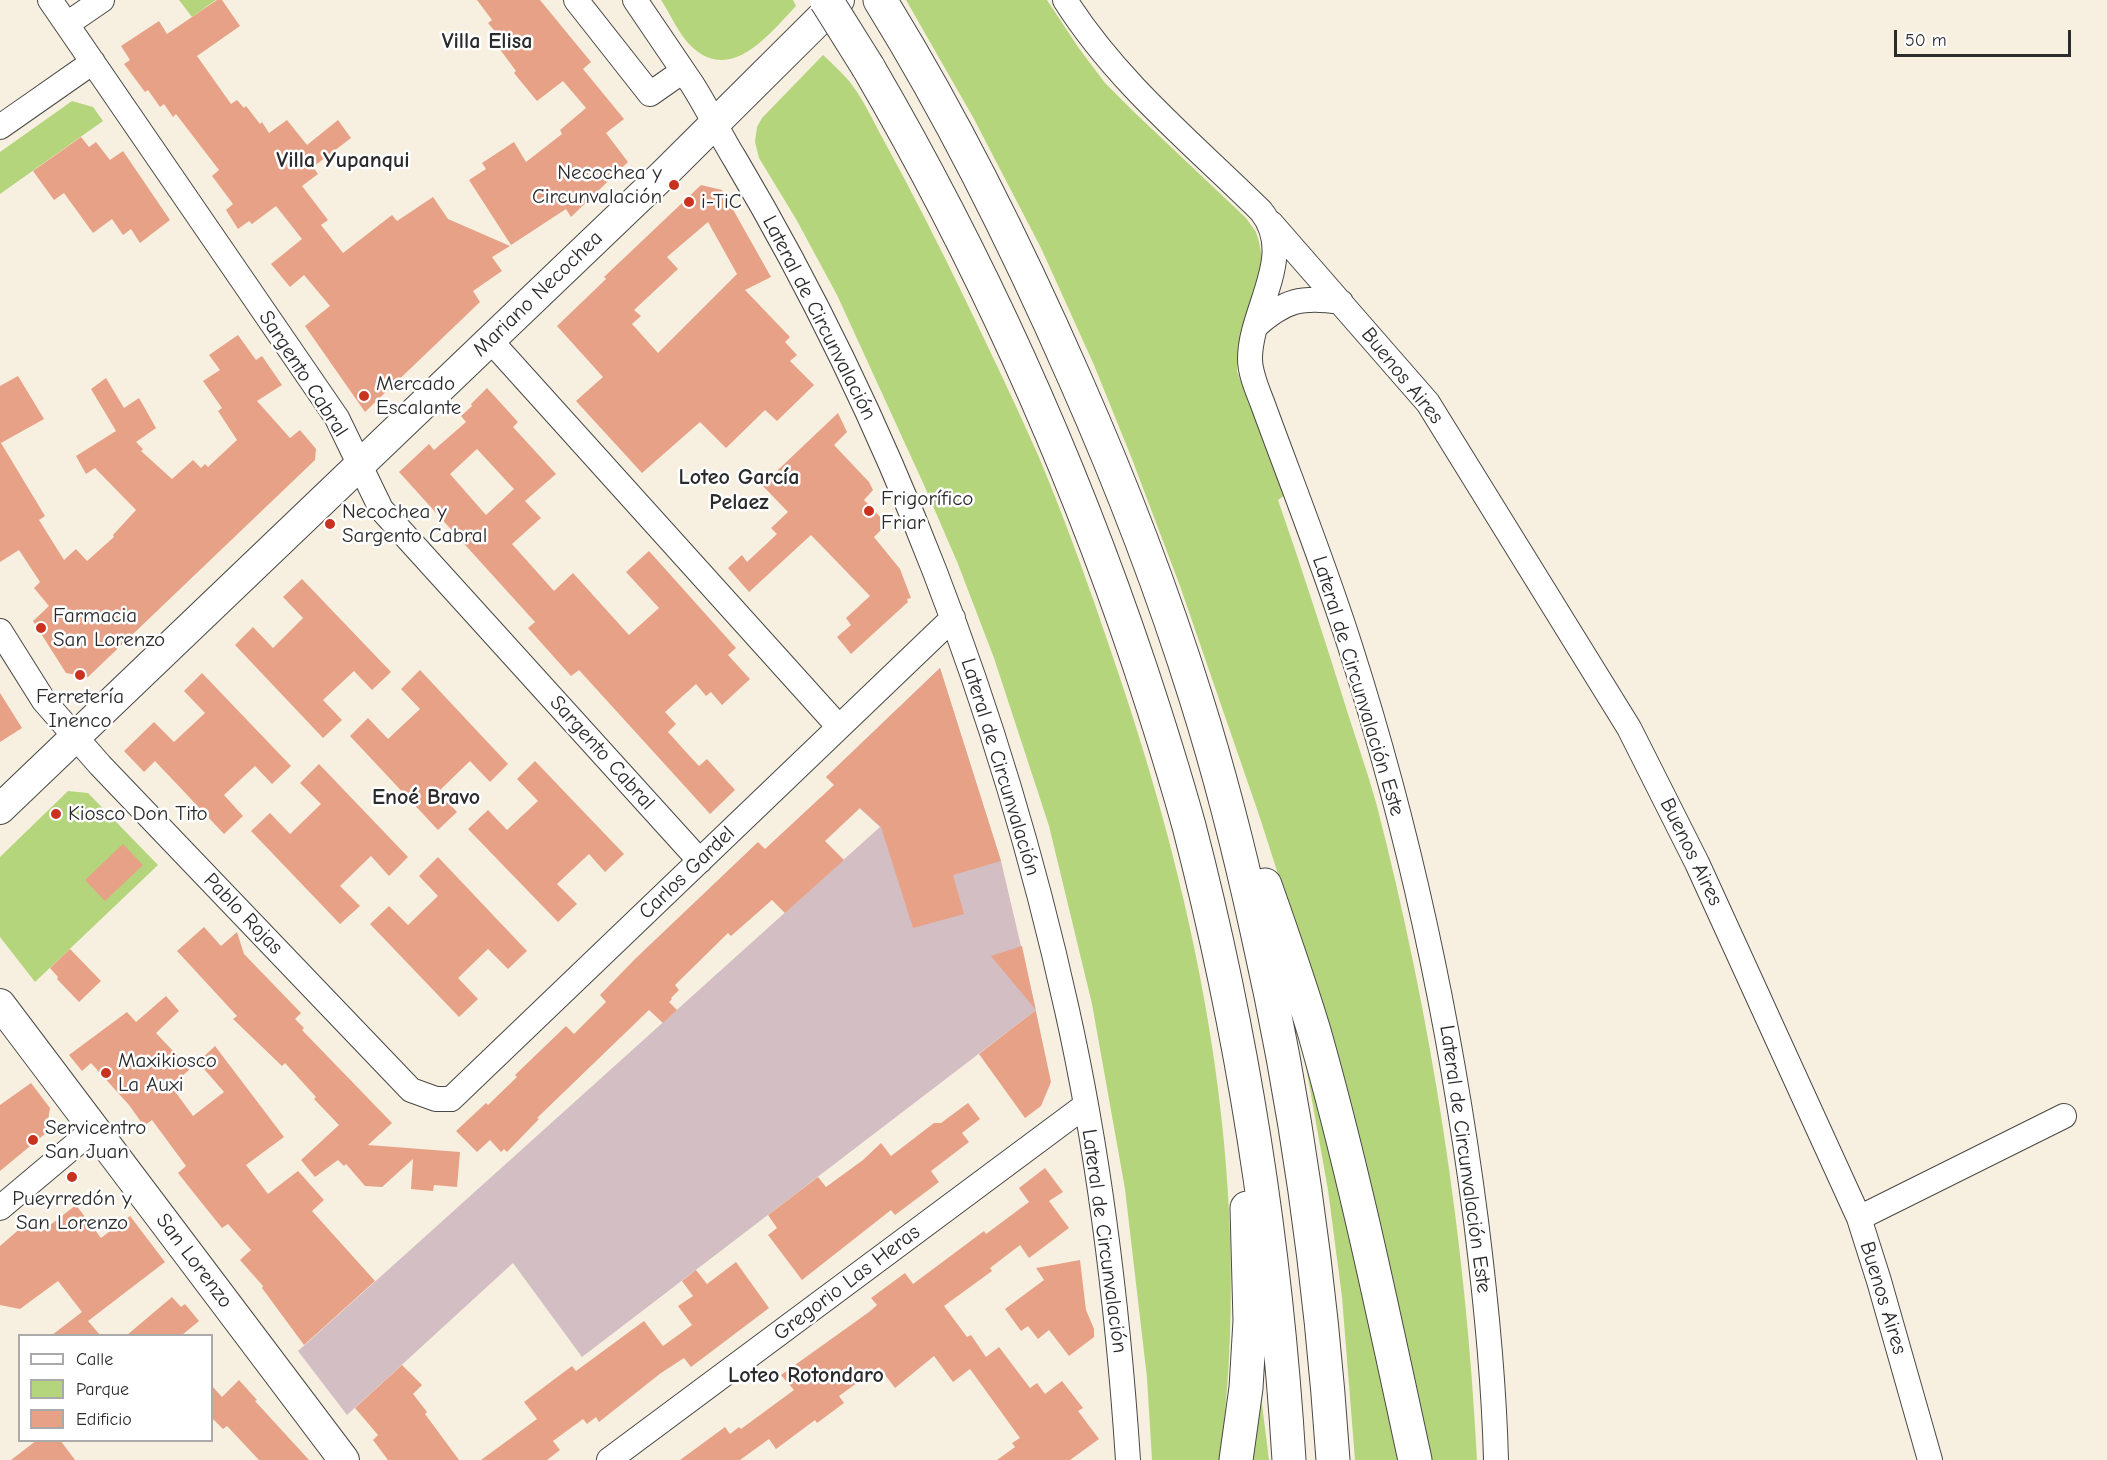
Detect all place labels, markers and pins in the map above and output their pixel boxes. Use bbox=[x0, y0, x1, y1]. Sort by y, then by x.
place label: Necochea y Circunvalación bbox=[532, 160, 662, 210]
marker: Necochea y Circunvalación bbox=[667, 178, 681, 192]
place label: i-TiC bbox=[701, 189, 742, 215]
marker: i-TiC bbox=[682, 195, 696, 209]
place label: Mercado Escalante bbox=[376, 371, 461, 421]
marker: Mercado Escalante bbox=[357, 389, 371, 403]
place label: Frigorífico Friar bbox=[881, 486, 973, 536]
place label: Necochea y Sargento Cabral bbox=[342, 499, 487, 549]
marker: Frigorífico Friar bbox=[862, 504, 876, 518]
marker: Necochea y Sargento Cabral bbox=[323, 517, 337, 531]
place label: Farmacia San Lorenzo bbox=[53, 603, 165, 653]
marker: Farmacia San Lorenzo bbox=[34, 621, 48, 635]
marker: Ferretería Inenco bbox=[73, 668, 87, 682]
place label: Ferretería Inenco bbox=[36, 684, 124, 734]
place label: Kiosco Don Tito bbox=[68, 801, 208, 827]
marker: Kiosco Don Tito bbox=[49, 807, 63, 821]
place label: Maxikiosco La Auxi bbox=[118, 1048, 217, 1098]
marker: Maxikiosco La Auxi bbox=[99, 1066, 113, 1080]
place label: Servicentro San Juan bbox=[45, 1115, 146, 1165]
marker: Servicentro San Juan bbox=[26, 1133, 40, 1147]
marker: Pueyrredón y San Lorenzo bbox=[65, 1170, 79, 1184]
place label: Pueyrredón y San Lorenzo bbox=[12, 1186, 132, 1236]

